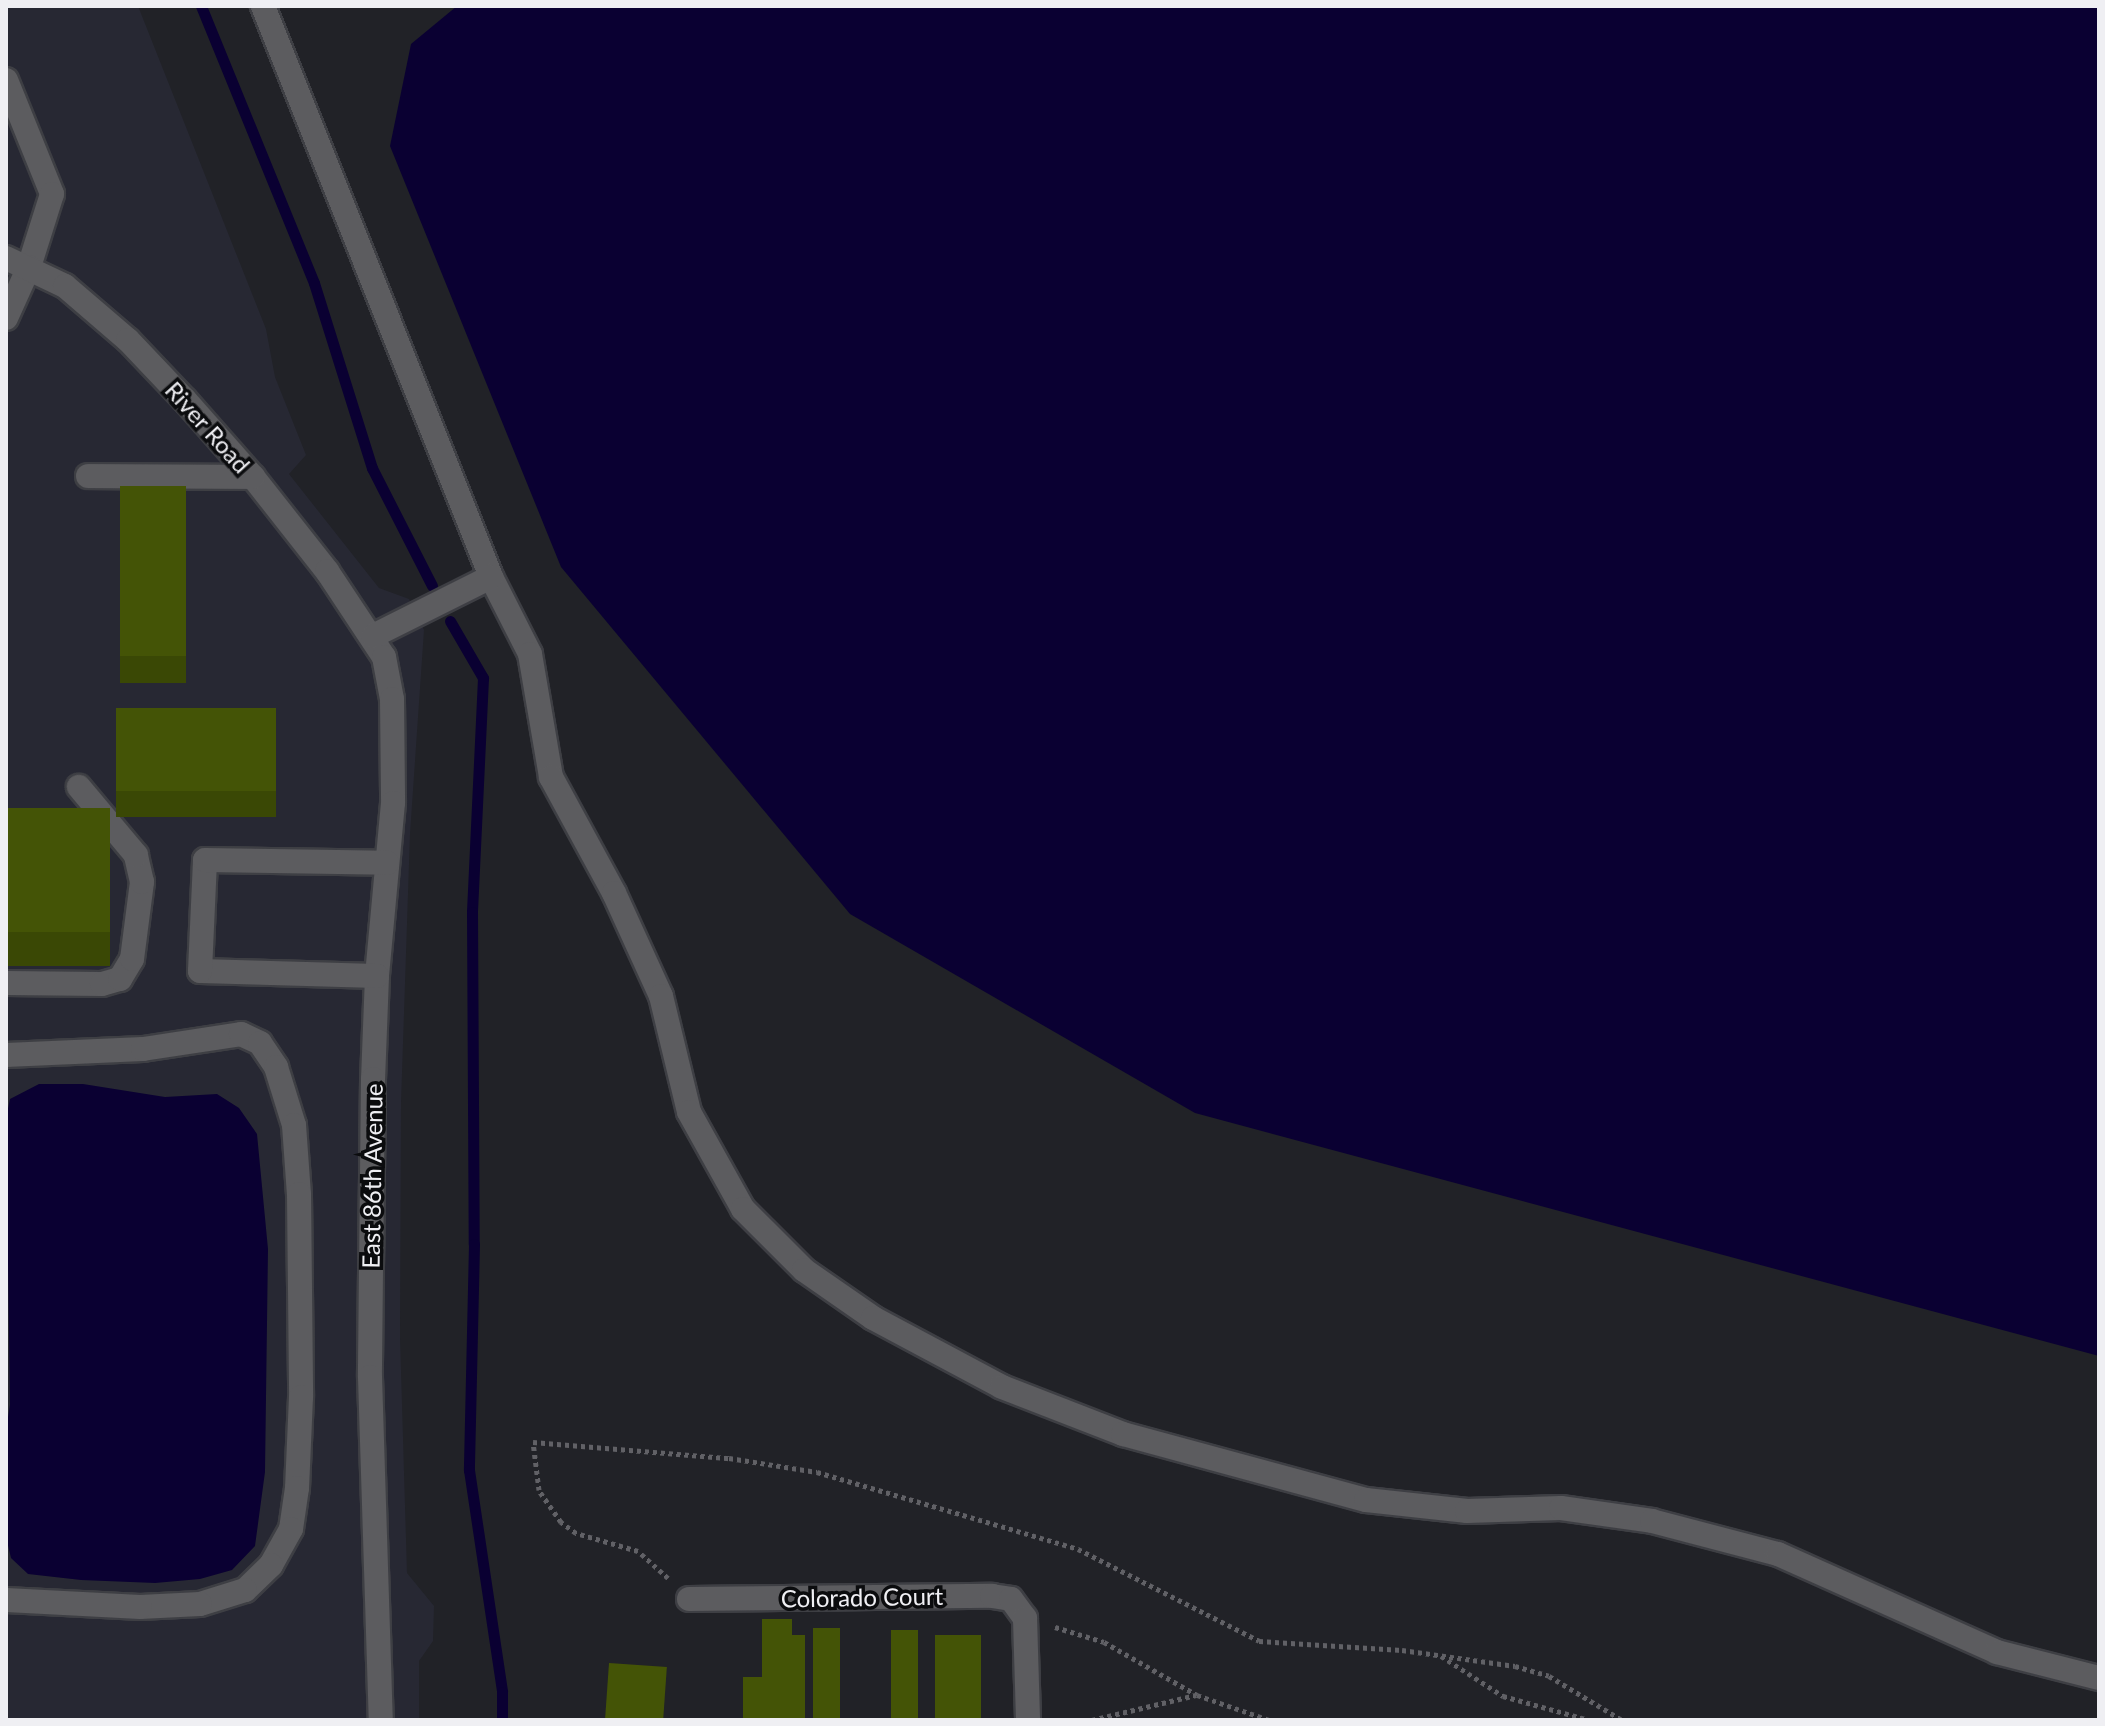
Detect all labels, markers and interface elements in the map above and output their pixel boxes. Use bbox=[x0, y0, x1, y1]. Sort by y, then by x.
street label: River Road bbox=[159, 375, 257, 479]
street label: East 86th Avenue bbox=[356, 1083, 388, 1269]
street label: Colorado Court bbox=[781, 1581, 943, 1613]

